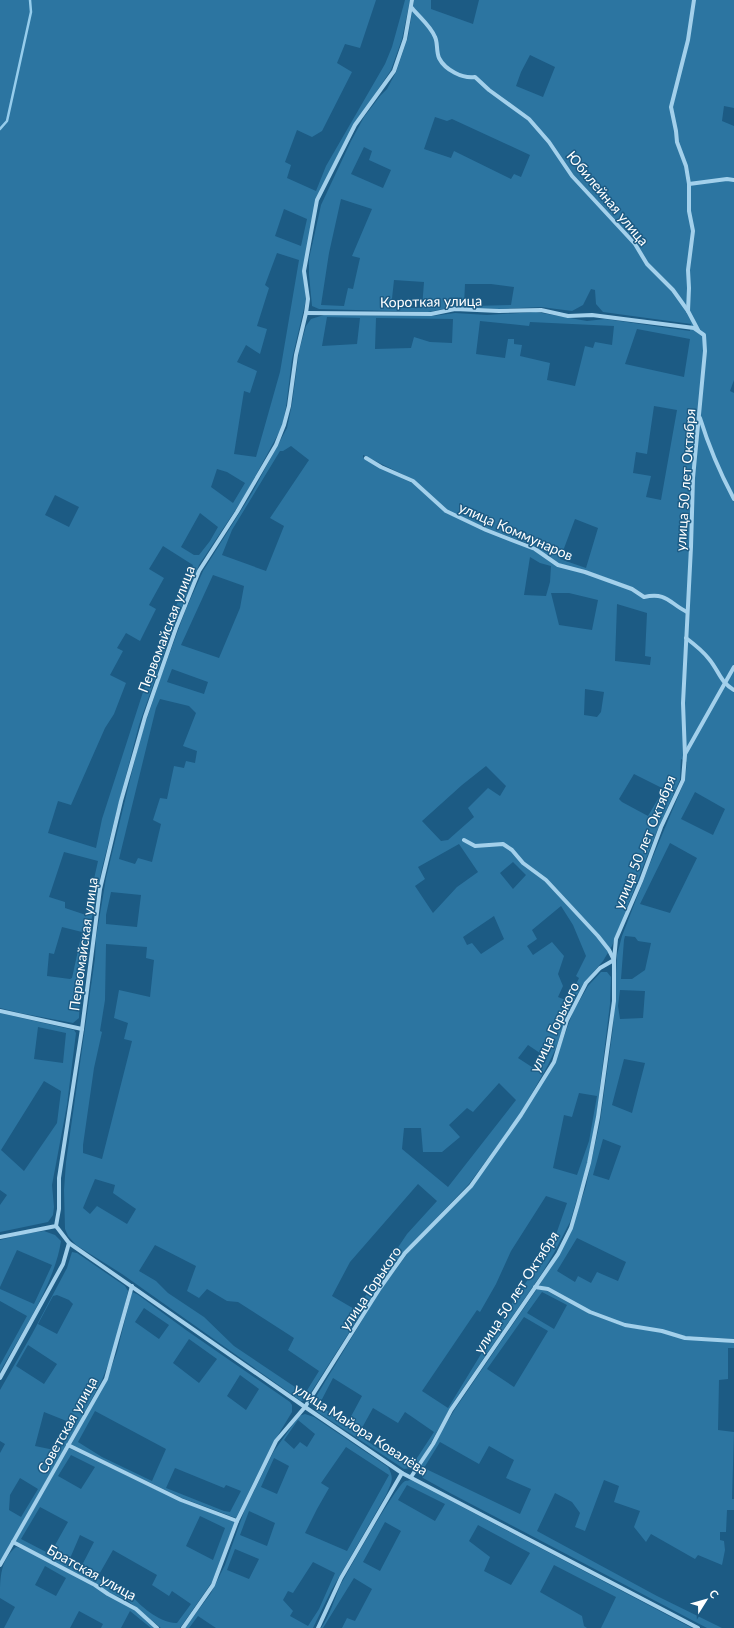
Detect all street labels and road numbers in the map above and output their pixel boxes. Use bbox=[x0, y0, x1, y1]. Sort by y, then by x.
street label: Юбилейная улица bbox=[564, 147, 652, 249]
street label: Короткая улица bbox=[380, 292, 482, 310]
street label: улица 50 лет Октября bbox=[672, 408, 698, 552]
street label: улица Коммунаров bbox=[456, 498, 576, 564]
street label: Первомайская улица bbox=[134, 563, 198, 695]
street label: улица 50 лет Октября bbox=[609, 773, 679, 911]
street label: Первомайская улица bbox=[65, 876, 101, 1012]
street label: улица Горького bbox=[526, 979, 582, 1075]
street label: улица 50 лет Октября bbox=[470, 1228, 562, 1356]
street label: улица Горького bbox=[336, 1243, 404, 1333]
street label: Советская улица bbox=[33, 1374, 101, 1476]
street label: улица Майора Ковалёва bbox=[291, 1379, 431, 1479]
street label: Братская улица bbox=[44, 1540, 140, 1604]

